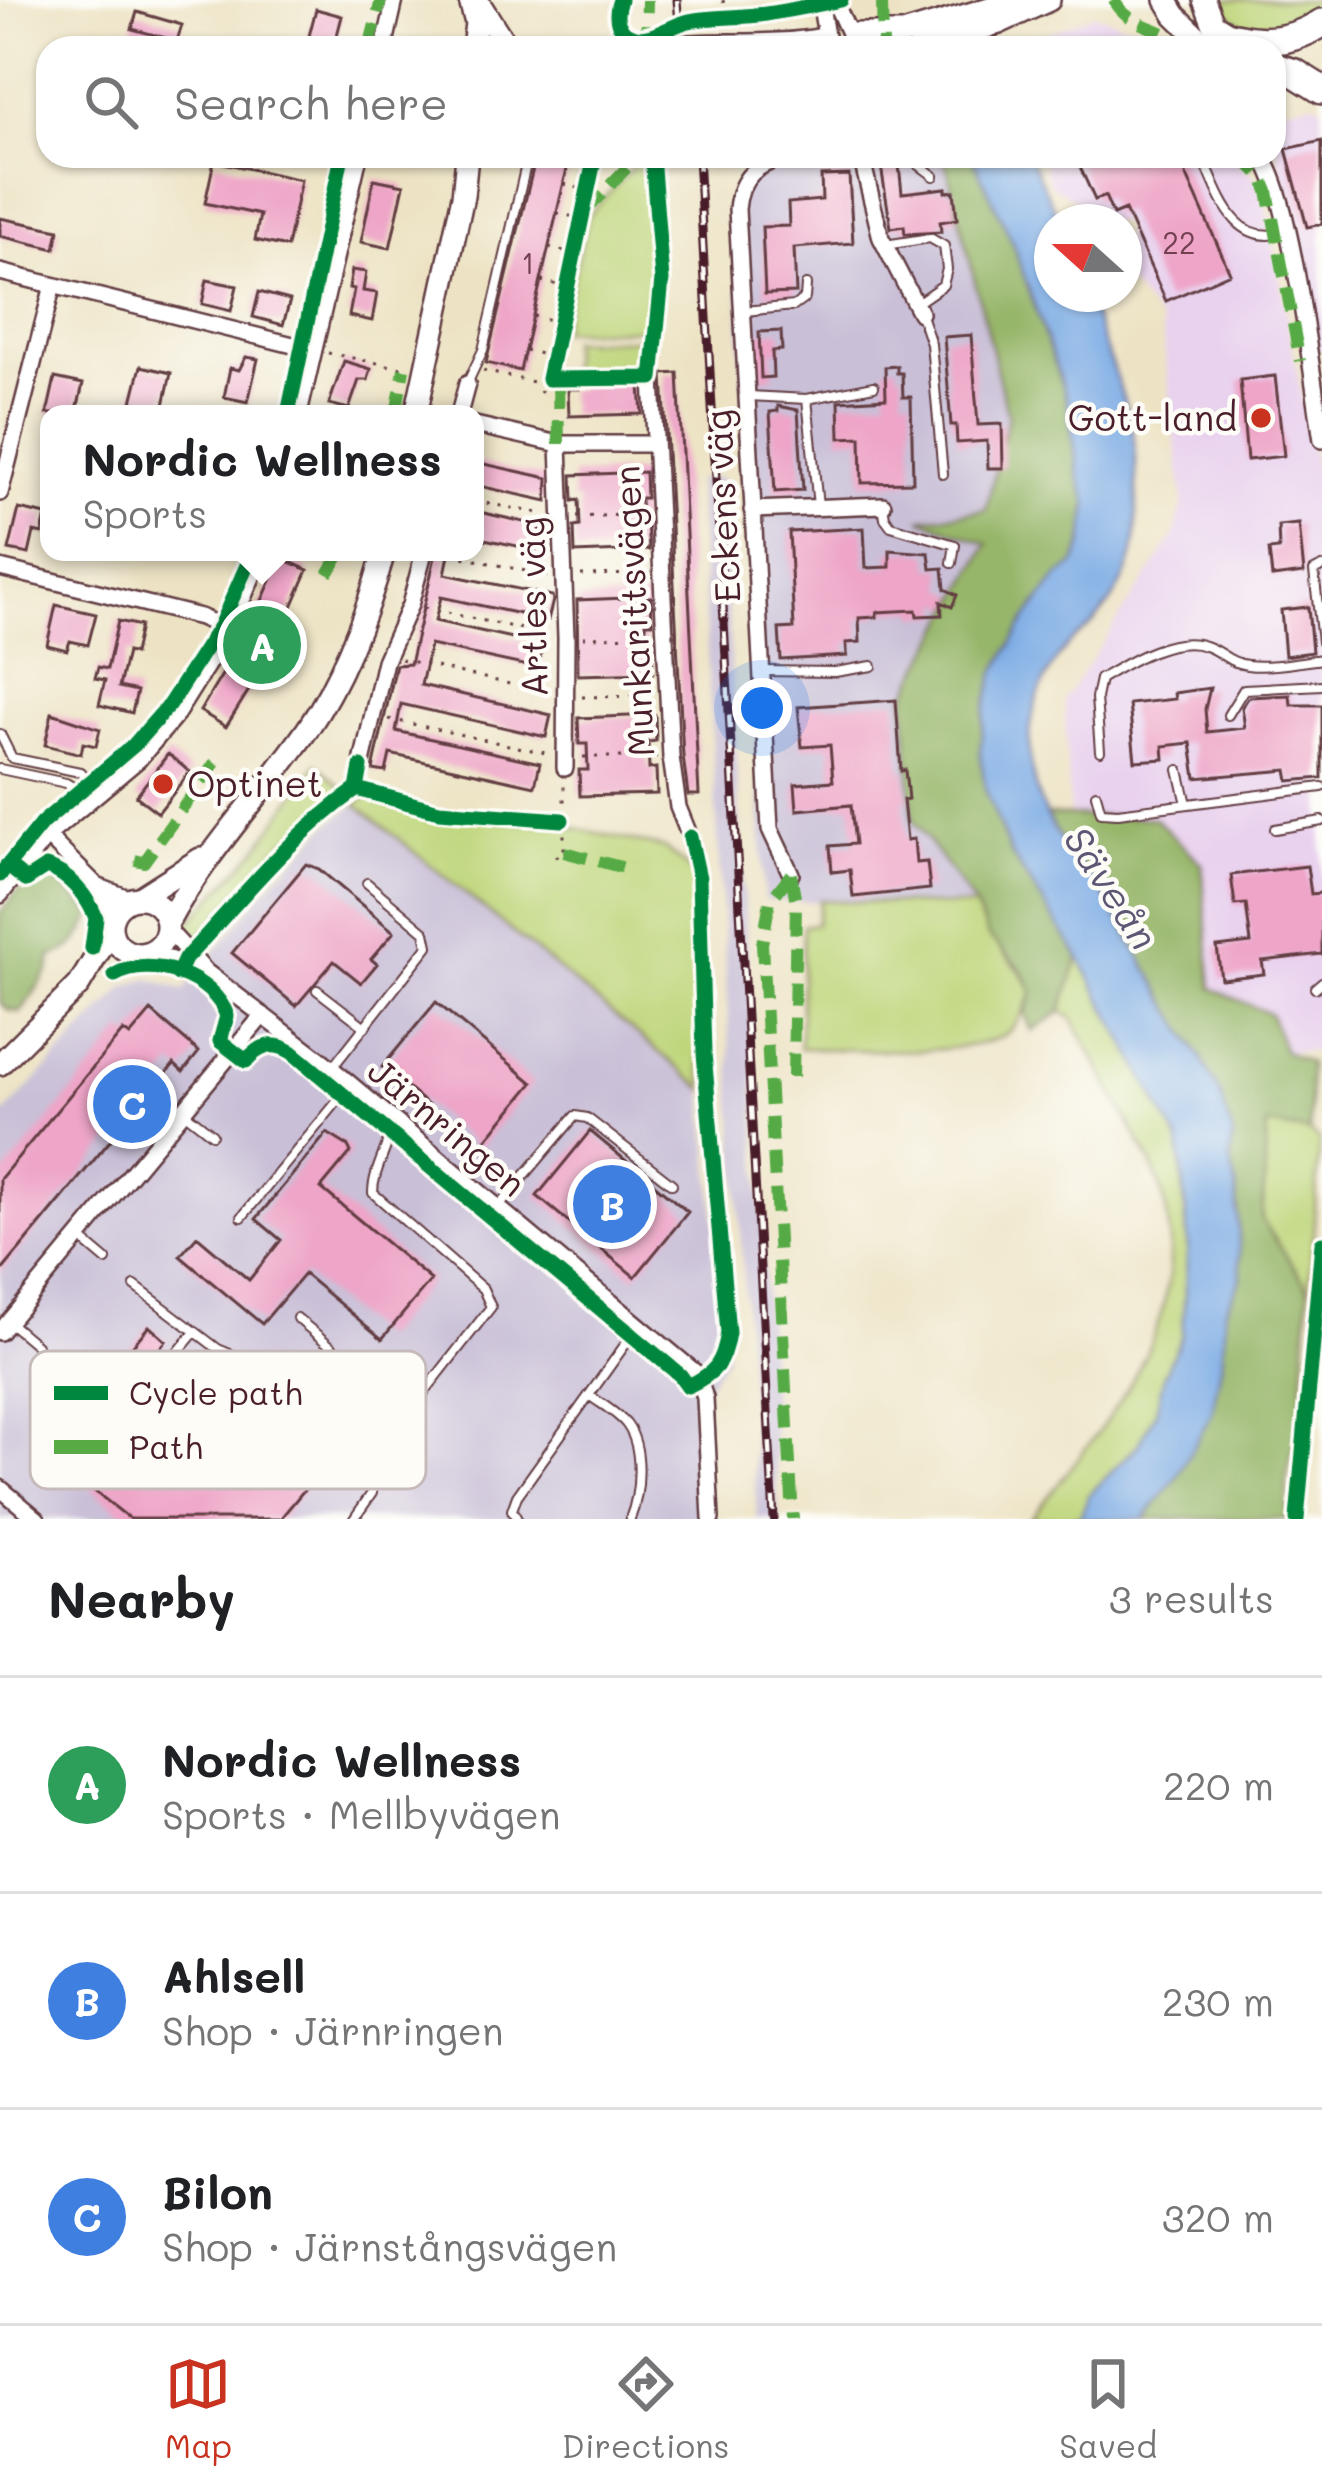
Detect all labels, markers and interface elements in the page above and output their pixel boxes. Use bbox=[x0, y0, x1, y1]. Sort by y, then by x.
search box bbox=[36, 36, 1286, 168]
icon: search bbox=[78, 69, 144, 135]
text: Search here bbox=[174, 73, 448, 131]
north arrow bbox=[1034, 204, 1142, 312]
house number: 22 bbox=[1162, 222, 1196, 262]
house number: 1 bbox=[521, 242, 535, 282]
place label: Gott-land bbox=[1068, 393, 1237, 440]
popup bbox=[40, 405, 484, 561]
marker: Gott-land bbox=[1248, 405, 1274, 431]
street label: Eckens väg bbox=[693, 408, 750, 604]
text: Nordic Wellness bbox=[82, 429, 442, 487]
street label: Munkarittsvägen bbox=[601, 464, 664, 758]
text: Sports bbox=[82, 487, 207, 538]
street label: Artles väg bbox=[506, 517, 557, 697]
pin: A bbox=[223, 600, 301, 690]
your location bbox=[732, 678, 792, 738]
place label: Optinet bbox=[187, 759, 323, 806]
marker: Optinet bbox=[150, 771, 176, 797]
water label: Säveån bbox=[1054, 816, 1171, 958]
street label: Järnringen bbox=[359, 1046, 537, 1206]
pin: C bbox=[93, 1059, 171, 1149]
pin: B bbox=[573, 1159, 651, 1249]
legend bbox=[30, 1351, 426, 1489]
text: Cycle path bbox=[129, 1370, 303, 1414]
text: Path bbox=[129, 1424, 203, 1467]
text: Nearby bbox=[48, 1564, 235, 1631]
text: 3 results bbox=[1109, 1572, 1274, 1623]
text: Nordic Wellness bbox=[162, 1730, 521, 1788]
text: A bbox=[73, 1759, 101, 1810]
text: 220 m bbox=[1163, 1759, 1274, 1810]
text: Sports · Mellbyvägen bbox=[162, 1788, 561, 1839]
text: Ahlsell bbox=[162, 1946, 305, 2004]
text: B bbox=[74, 1975, 100, 2026]
text: 230 m bbox=[1162, 1975, 1274, 2026]
text: Shop · Järnringen bbox=[162, 2004, 503, 2055]
text: Bilon bbox=[162, 2162, 273, 2220]
text: C bbox=[73, 2191, 101, 2242]
text: 320 m bbox=[1162, 2191, 1274, 2242]
text: Shop · Järnstångsvägen bbox=[162, 2220, 617, 2271]
tab: Map bbox=[165, 2351, 232, 2466]
tab: Directions bbox=[562, 2351, 729, 2466]
tab: Saved bbox=[1059, 2351, 1157, 2466]

